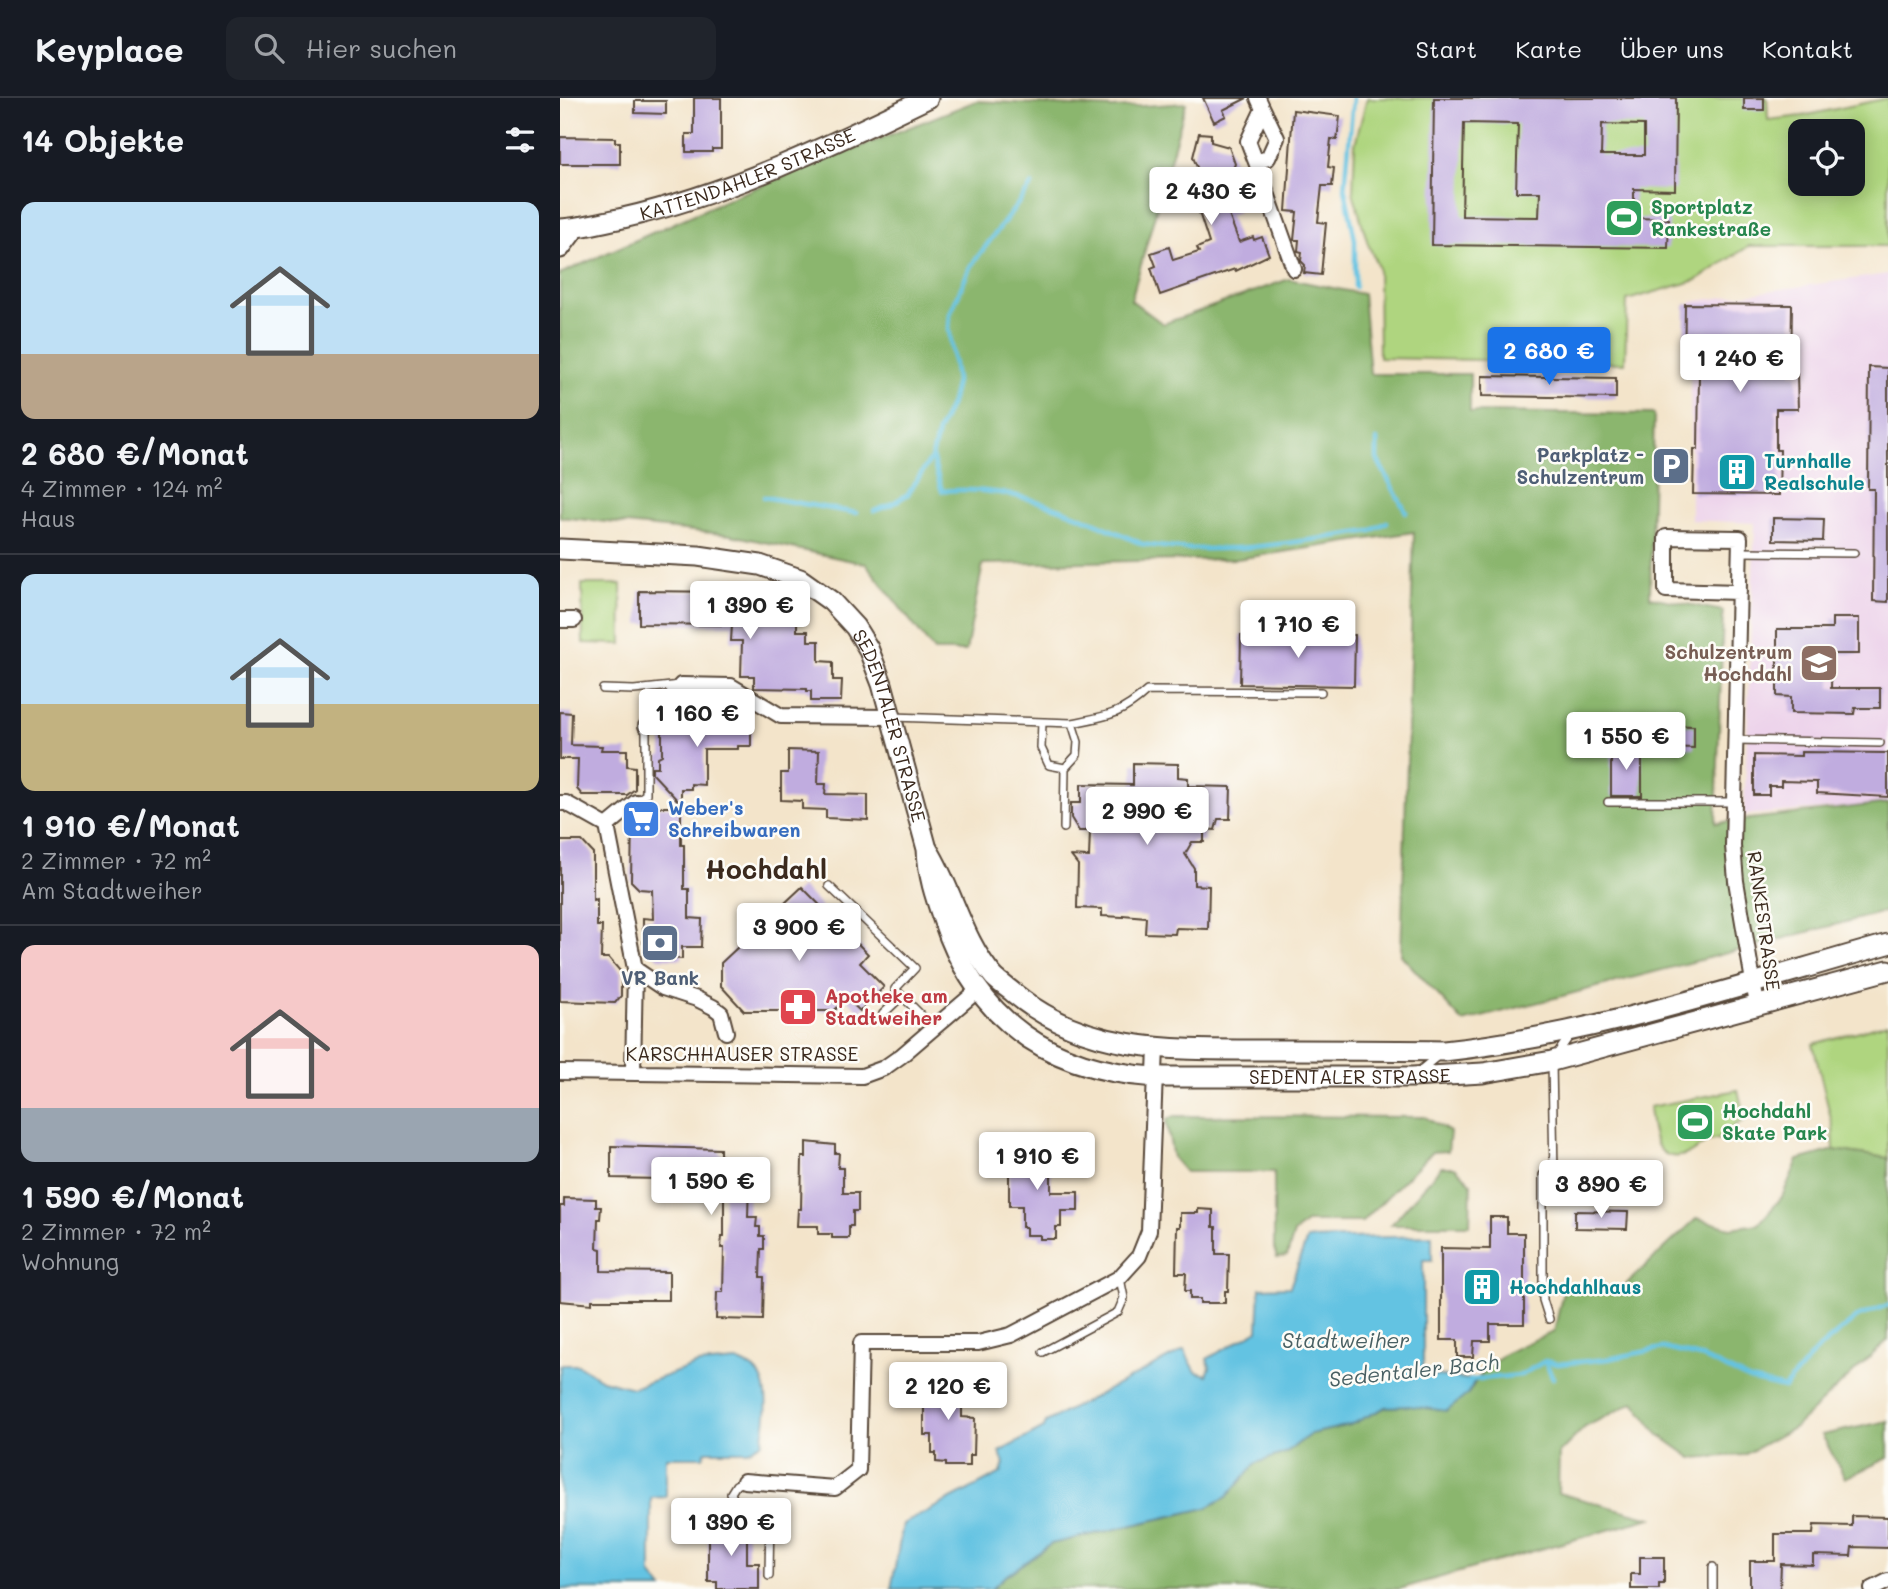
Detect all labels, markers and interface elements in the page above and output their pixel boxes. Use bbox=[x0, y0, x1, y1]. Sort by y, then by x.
search box bbox=[226, 17, 716, 80]
text: Keyplace bbox=[35, 27, 184, 70]
icon: search bbox=[250, 29, 288, 67]
text: Hier suchen bbox=[306, 31, 457, 65]
text: Start bbox=[1415, 33, 1477, 64]
text: Karte bbox=[1515, 33, 1582, 64]
text: Über uns bbox=[1620, 33, 1724, 64]
text: Kontakt bbox=[1762, 33, 1853, 64]
map controls bbox=[1788, 119, 1865, 196]
button: locate bbox=[1788, 119, 1865, 196]
text: 14 Objekte bbox=[21, 120, 184, 160]
icon: filters bbox=[501, 121, 539, 159]
street label: KATTENDAHLER STRASSE bbox=[637, 122, 859, 226]
pin: 2 430 € bbox=[1146, 167, 1276, 227]
text: 2 430 € bbox=[1165, 175, 1257, 205]
place label: Sportplatz Rankestraße bbox=[1651, 194, 1771, 241]
sports icon: Sportplatz Rankestraße bbox=[1603, 197, 1645, 239]
icon: home bbox=[217, 248, 343, 374]
pin: 2 680 € bbox=[1484, 328, 1614, 387]
pin: 1 240 € bbox=[1675, 334, 1805, 394]
text: 2 680 € bbox=[1503, 335, 1595, 365]
text: 1 240 € bbox=[1696, 342, 1784, 372]
text: 2 680 €/Monat bbox=[21, 433, 249, 473]
place label: Parkplatz - Schulzentrum bbox=[1516, 442, 1644, 489]
parking icon: Parkplatz - Schulzentrum bbox=[1650, 445, 1692, 487]
place label: Turnhalle Realschule bbox=[1764, 448, 1865, 495]
building icon: Turnhalle Realschule bbox=[1716, 451, 1758, 493]
text: 4 Zimmer · 124 m² bbox=[21, 473, 223, 503]
text: Haus bbox=[21, 503, 76, 533]
pin: 1 390 € bbox=[685, 582, 815, 641]
text: 1 390 € bbox=[706, 589, 794, 619]
pin: 1 710 € bbox=[1233, 601, 1363, 660]
text: 1 710 € bbox=[1256, 608, 1340, 638]
icon: home bbox=[217, 620, 343, 746]
street label: SEDENTALER STRASSE bbox=[847, 624, 932, 825]
place label: Schulzentrum Hochdahl bbox=[1664, 639, 1792, 686]
school or university icon: Schulzentrum Hochdahl bbox=[1798, 642, 1840, 684]
pin: 1 160 € bbox=[632, 690, 762, 749]
text: 1 160 € bbox=[655, 697, 739, 727]
pin: 1 550 € bbox=[1561, 712, 1691, 772]
text: 1 550 € bbox=[1582, 720, 1670, 750]
pin: 2 990 € bbox=[1082, 788, 1212, 847]
place label: Weber's Schreibwaren bbox=[668, 795, 800, 842]
text: 2 990 € bbox=[1102, 795, 1192, 825]
supermarket icon: Weber's Schreibwaren bbox=[620, 798, 662, 840]
text: 1 910 €/Monat bbox=[21, 805, 240, 845]
text: 2 Zimmer · 72 m² bbox=[21, 845, 211, 875]
street label: RANKESTRASSE bbox=[1742, 850, 1787, 992]
district label: Hochdahl bbox=[705, 852, 827, 886]
text: Am Stadtweiher bbox=[21, 875, 203, 905]
pin: 3 900 € bbox=[734, 904, 864, 963]
text: 3 900 € bbox=[753, 911, 845, 941]
bank icon: VR Bank bbox=[639, 922, 681, 964]
place label: VR Bank bbox=[621, 965, 699, 990]
place label: Apotheke am Stadtweiher bbox=[825, 983, 948, 1030]
pharmacy icon: Apotheke am Stadtweiher bbox=[777, 986, 819, 1028]
icon: home bbox=[217, 991, 343, 1117]
street label: KARSCHHAUSER STRASSE bbox=[626, 1041, 858, 1066]
street label: SEDENTALER STRASSE bbox=[1249, 1062, 1451, 1089]
place label: Hochdahl Skate Park bbox=[1722, 1098, 1827, 1145]
sports icon: Hochdahl Skate Park bbox=[1674, 1101, 1716, 1143]
pin: 1 910 € bbox=[972, 1132, 1102, 1192]
text: 1 910 € bbox=[995, 1140, 1079, 1170]
pin: 1 590 € bbox=[646, 1158, 776, 1217]
pin: 3 890 € bbox=[1536, 1160, 1666, 1220]
text: 1 590 € bbox=[667, 1165, 755, 1195]
text: 3 890 € bbox=[1555, 1168, 1647, 1198]
text: 1 590 €/Monat bbox=[21, 1176, 244, 1216]
text: 2 Zimmer · 72 m² bbox=[21, 1216, 211, 1246]
text: Wohnung bbox=[21, 1246, 119, 1276]
building icon: Hochdahlhaus bbox=[1461, 1266, 1503, 1308]
place label: Hochdahlhaus bbox=[1509, 1274, 1641, 1299]
water label: Stadtweiher bbox=[1282, 1326, 1410, 1353]
water label: Sedentaler Bach bbox=[1327, 1347, 1500, 1392]
pin: 2 120 € bbox=[883, 1362, 1013, 1422]
text: 2 120 € bbox=[905, 1370, 991, 1400]
pin: 1 390 € bbox=[666, 1498, 796, 1558]
text: 1 390 € bbox=[687, 1506, 775, 1536]

